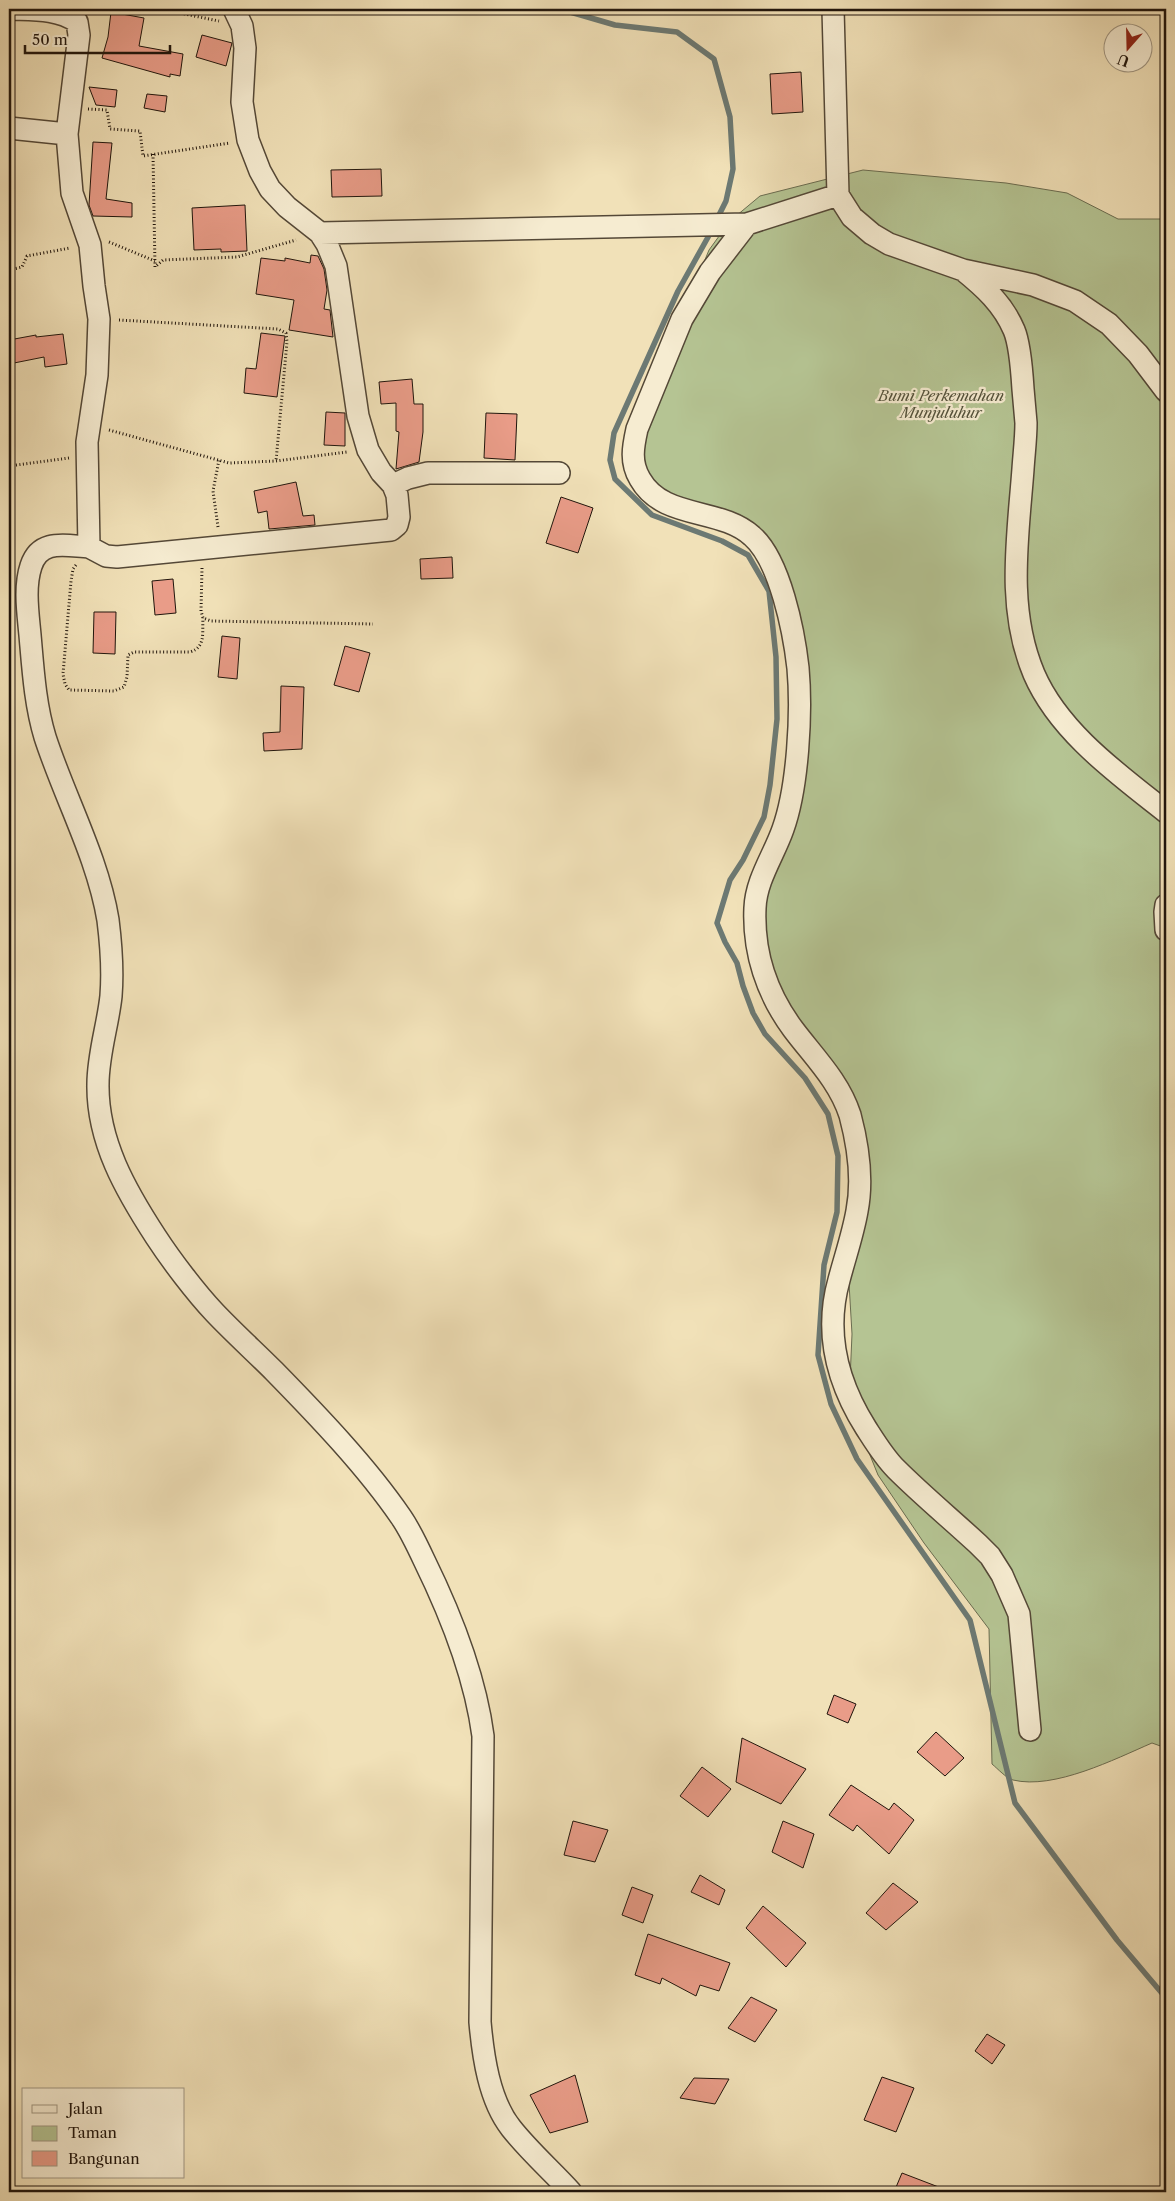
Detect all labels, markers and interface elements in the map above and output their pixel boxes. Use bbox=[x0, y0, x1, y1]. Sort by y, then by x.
scale bar bbox=[25, 22, 170, 54]
north arrow bbox=[1102, 22, 1152, 72]
text: 50 m bbox=[32, 30, 68, 49]
text: U bbox=[1115, 50, 1132, 71]
park label: Bumi Perkemahan Munjuluhur bbox=[877, 386, 1004, 422]
legend bbox=[22, 2088, 185, 2178]
text: Jalan bbox=[66, 2099, 103, 2118]
text: Taman bbox=[68, 2123, 118, 2142]
text: Bangunan bbox=[68, 2149, 140, 2168]

